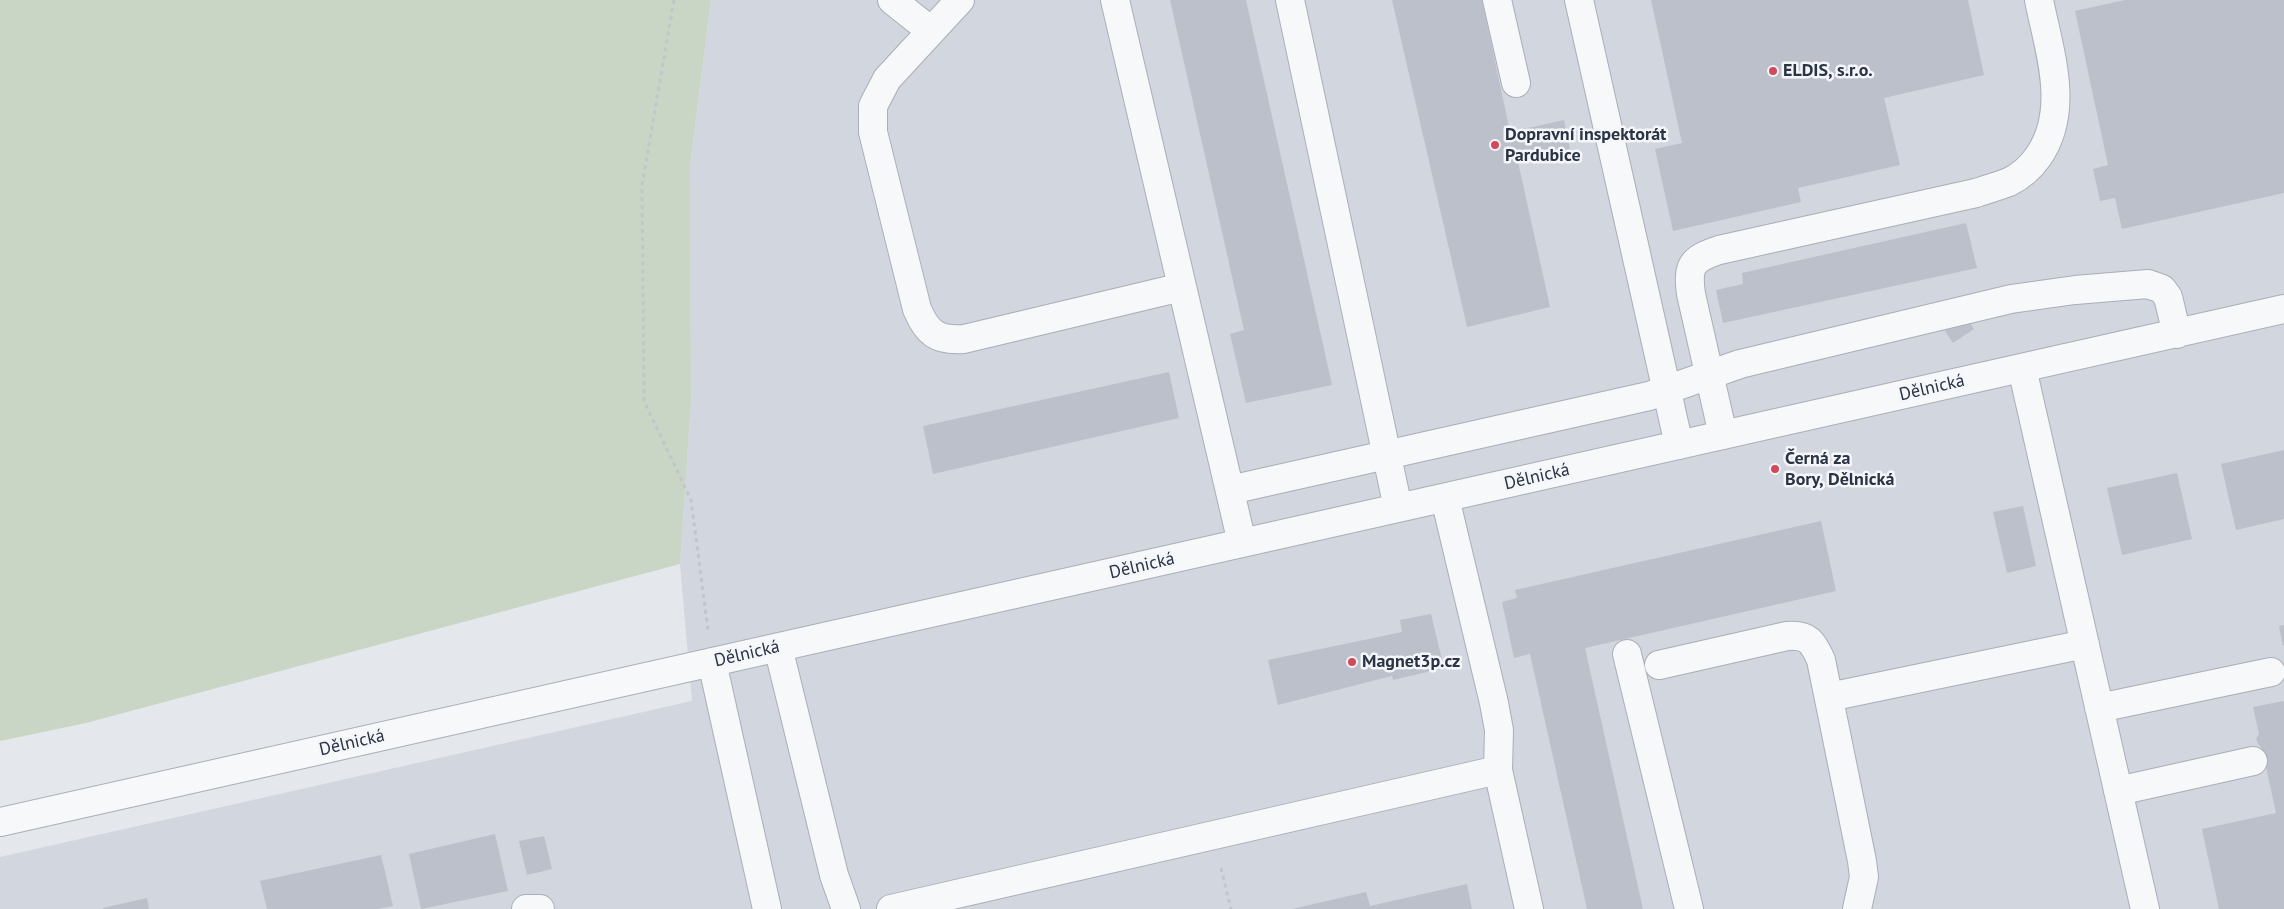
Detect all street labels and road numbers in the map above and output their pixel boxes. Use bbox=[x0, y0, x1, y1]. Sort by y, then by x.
street label: Dělnická bbox=[1897, 370, 1967, 406]
street label: Dělnická bbox=[1502, 459, 1572, 495]
street label: Dělnická bbox=[1107, 548, 1177, 584]
street label: Dělnická bbox=[712, 636, 782, 672]
street label: Dělnická bbox=[317, 725, 387, 761]

